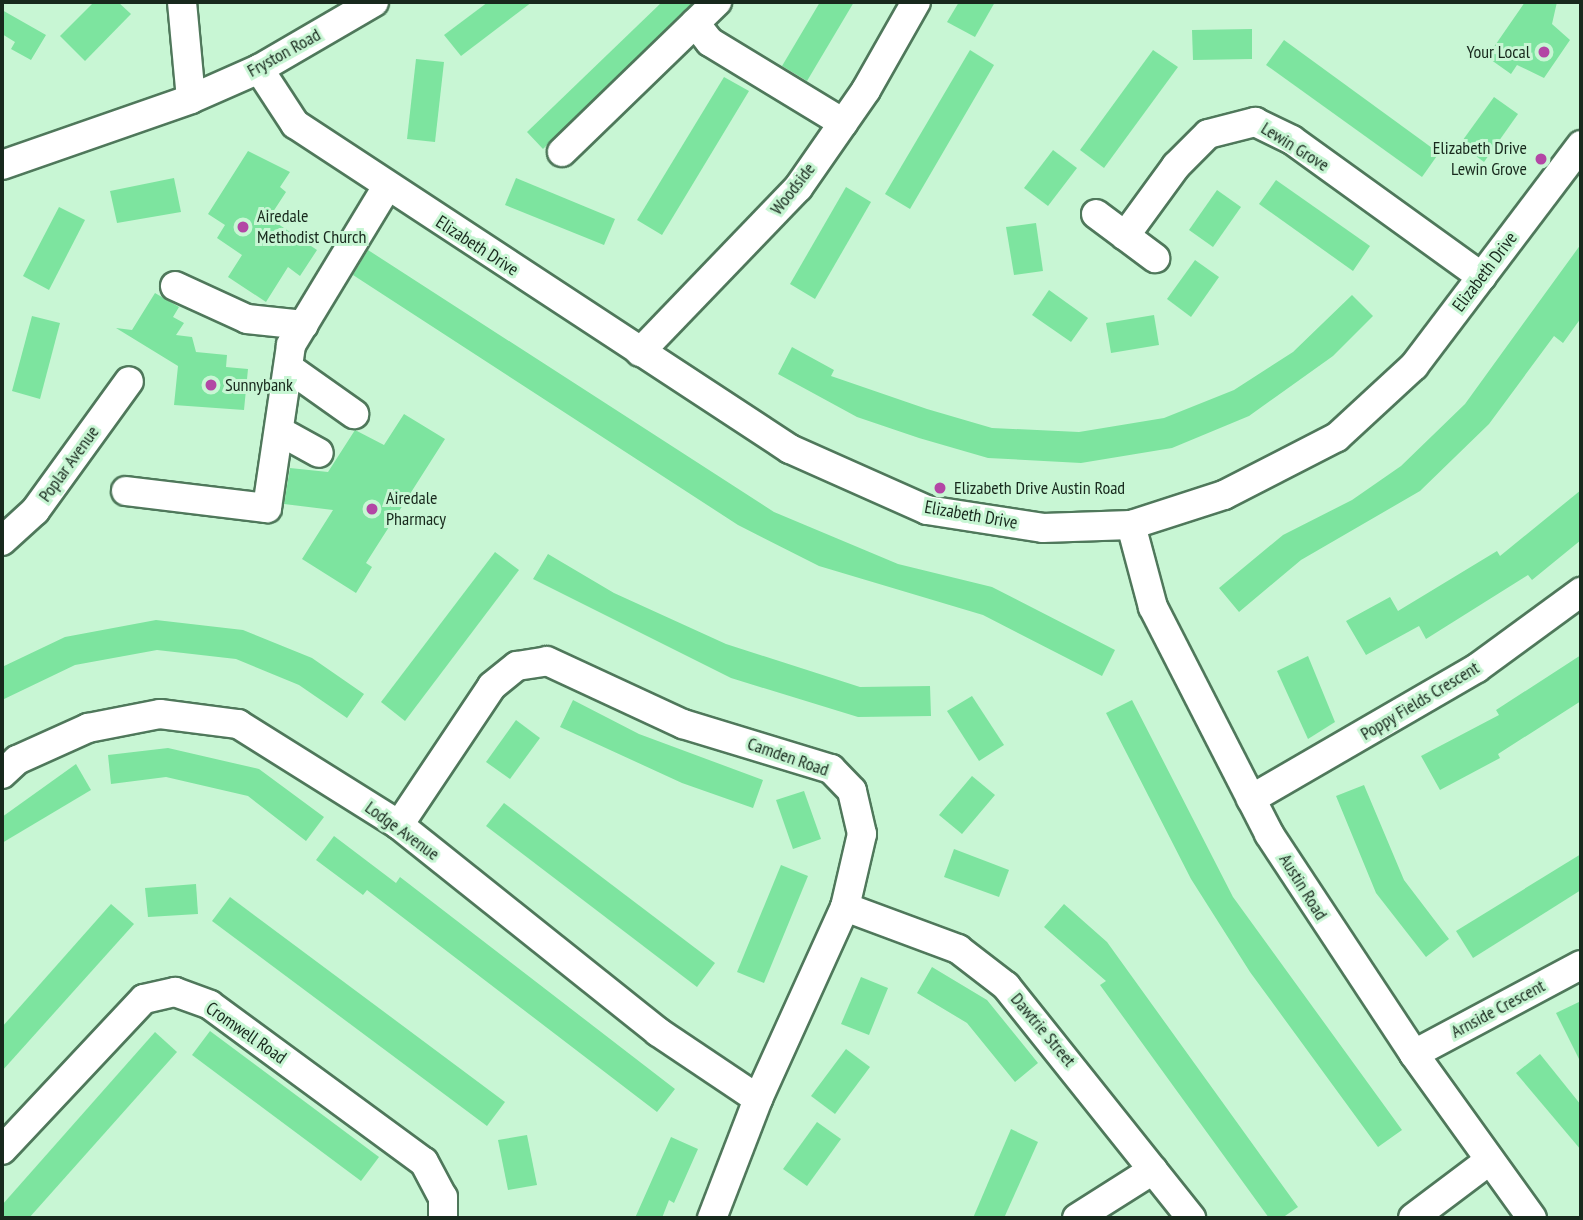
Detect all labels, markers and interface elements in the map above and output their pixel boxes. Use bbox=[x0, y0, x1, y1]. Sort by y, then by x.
street label: Fryston Road bbox=[244, 24, 324, 82]
place label: Your Local bbox=[1467, 41, 1530, 63]
marker: Your Local bbox=[1536, 44, 1552, 60]
street label: Lewin Grove bbox=[1257, 118, 1333, 176]
place label: Elizabeth Drive Lewin Grove bbox=[1433, 138, 1527, 180]
marker: Elizabeth Drive Lewin Grove bbox=[1533, 151, 1549, 167]
street label: Woodside bbox=[766, 159, 820, 219]
place label: Airedale Methodist Church bbox=[257, 206, 366, 248]
street label: Elizabeth Drive bbox=[432, 211, 522, 281]
marker: Airedale Methodist Church bbox=[235, 219, 251, 235]
street label: Elizabeth Drive bbox=[1448, 228, 1522, 316]
place label: Sunnybank bbox=[225, 374, 293, 396]
marker: Sunnybank bbox=[203, 377, 219, 393]
street label: Poplar Avenue bbox=[34, 422, 104, 506]
place label: Elizabeth Drive Austin Road bbox=[954, 477, 1126, 499]
marker: Elizabeth Drive Austin Road bbox=[932, 480, 948, 496]
place label: Airedale Pharmacy bbox=[386, 488, 446, 530]
street label: Elizabeth Drive bbox=[923, 496, 1019, 534]
marker: Airedale Pharmacy bbox=[364, 501, 380, 517]
street label: Poppy Fields Crescent bbox=[1357, 657, 1483, 745]
street label: Camden Road bbox=[744, 733, 832, 781]
street label: Lodge Avenue bbox=[361, 797, 443, 865]
street label: Austin Road bbox=[1274, 850, 1332, 924]
street label: Arnside Crescent bbox=[1447, 975, 1549, 1043]
street label: Dawtrie Street bbox=[1006, 989, 1080, 1071]
street label: Cromwell Road bbox=[202, 997, 290, 1069]

